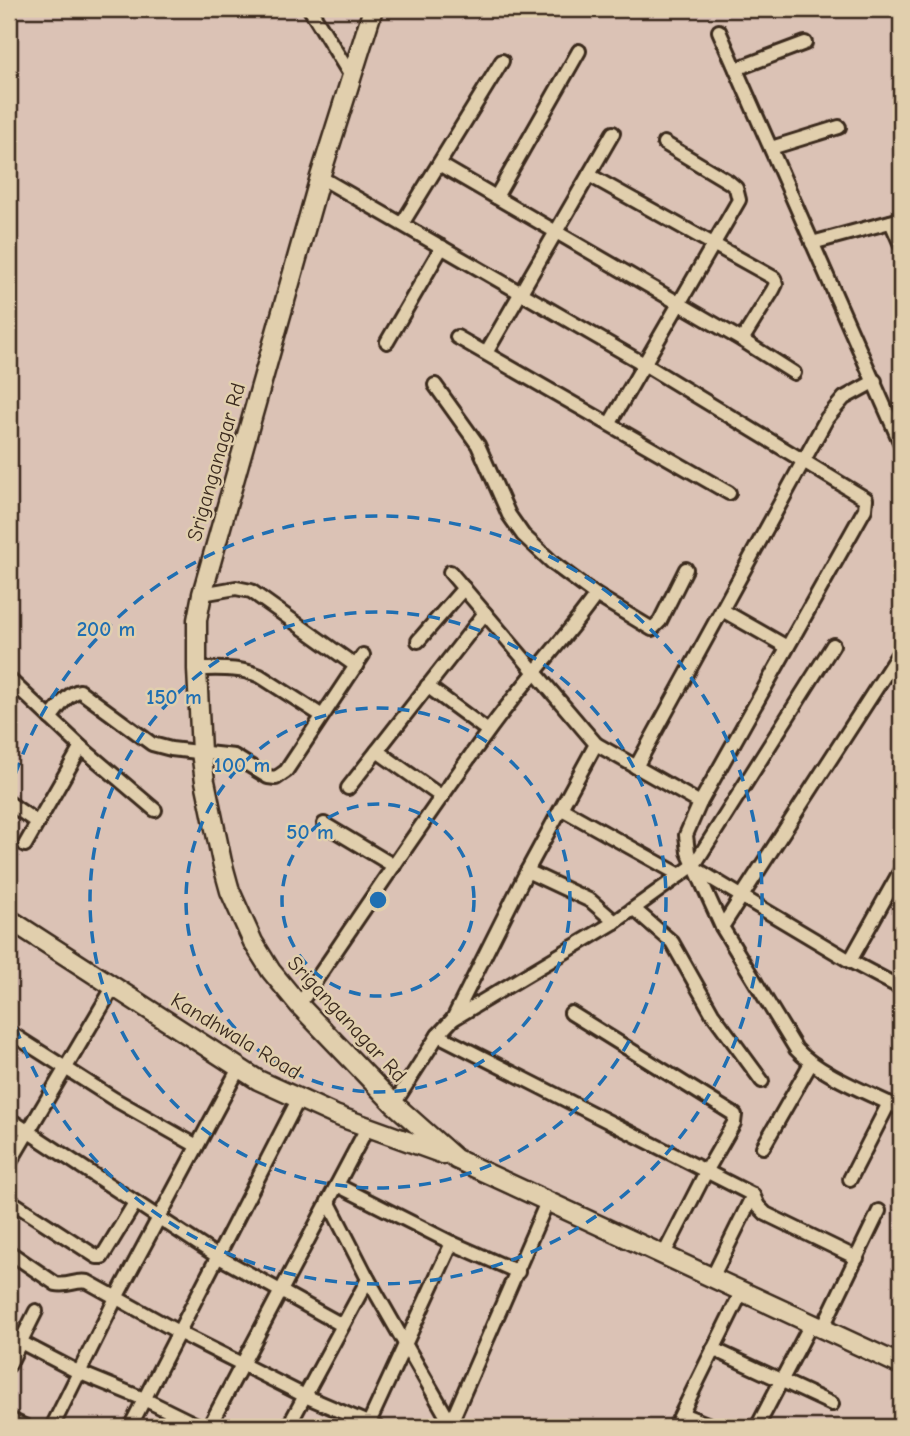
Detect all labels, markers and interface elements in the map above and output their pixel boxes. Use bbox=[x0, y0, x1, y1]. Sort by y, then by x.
street label: Sriganganagar Rd bbox=[182, 380, 250, 544]
text: 200 m bbox=[77, 617, 135, 641]
text: 150 m bbox=[146, 685, 202, 709]
text: 100 m bbox=[214, 753, 270, 777]
text: 50 m bbox=[286, 820, 334, 844]
centre of rings bbox=[366, 888, 390, 912]
street label: Sriganganagar Rd bbox=[283, 951, 411, 1087]
street label: Kandhwala Road bbox=[167, 988, 305, 1084]

